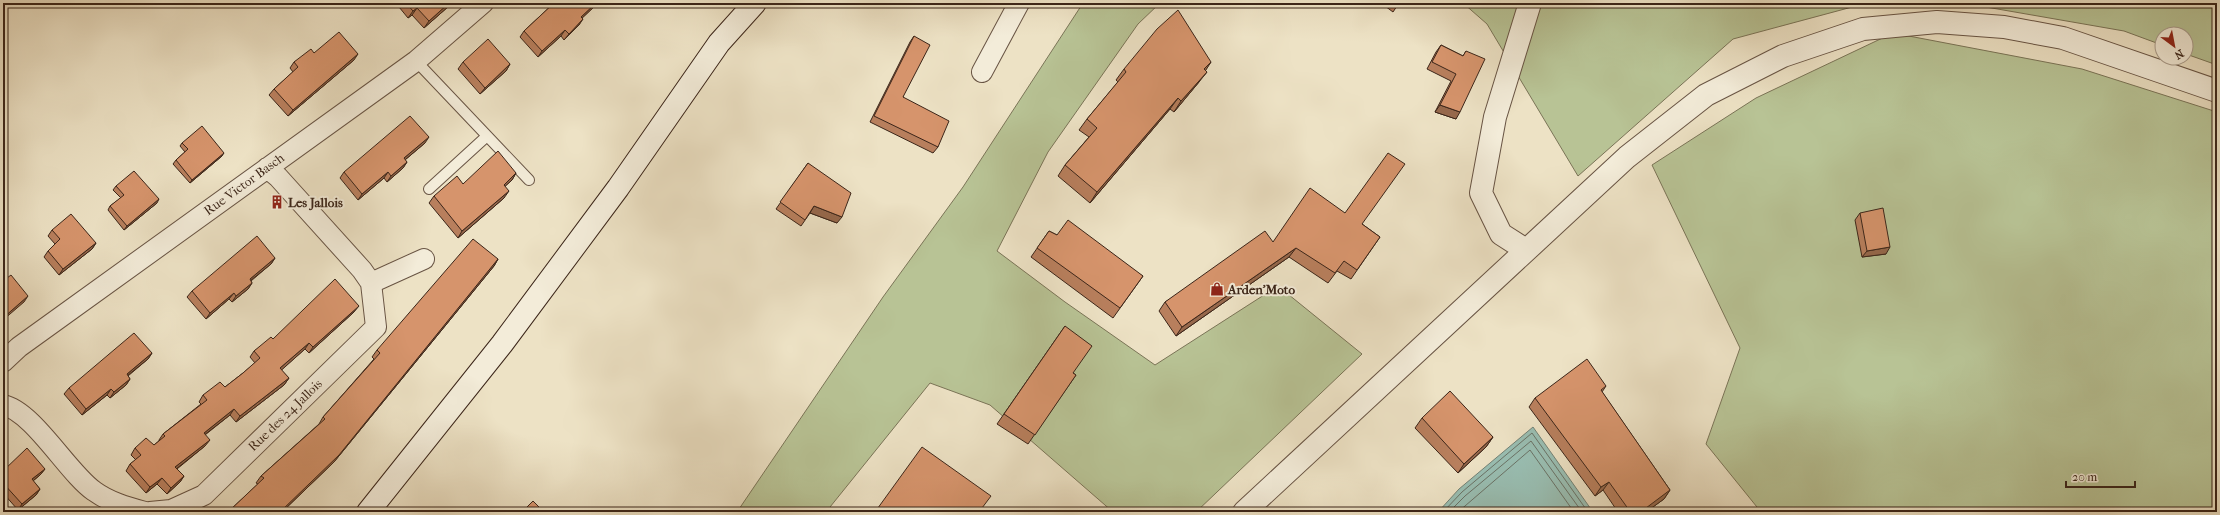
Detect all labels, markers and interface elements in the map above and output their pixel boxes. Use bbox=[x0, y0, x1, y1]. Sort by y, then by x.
north arrow bbox=[2154, 26, 2194, 66]
text: N bbox=[2172, 46, 2186, 62]
street label: Rue Victor Basch bbox=[201, 149, 288, 218]
building icon: Les Jallois bbox=[269, 194, 285, 210]
place label: Les Jallois bbox=[288, 195, 343, 211]
shop icon: Arden'Moto bbox=[1209, 281, 1225, 297]
place label: Arden'Moto bbox=[1227, 282, 1295, 297]
street label: Rue des 24 Jallois bbox=[245, 376, 325, 454]
scale bar bbox=[2066, 463, 2135, 489]
text: 20 m bbox=[2072, 470, 2097, 484]

